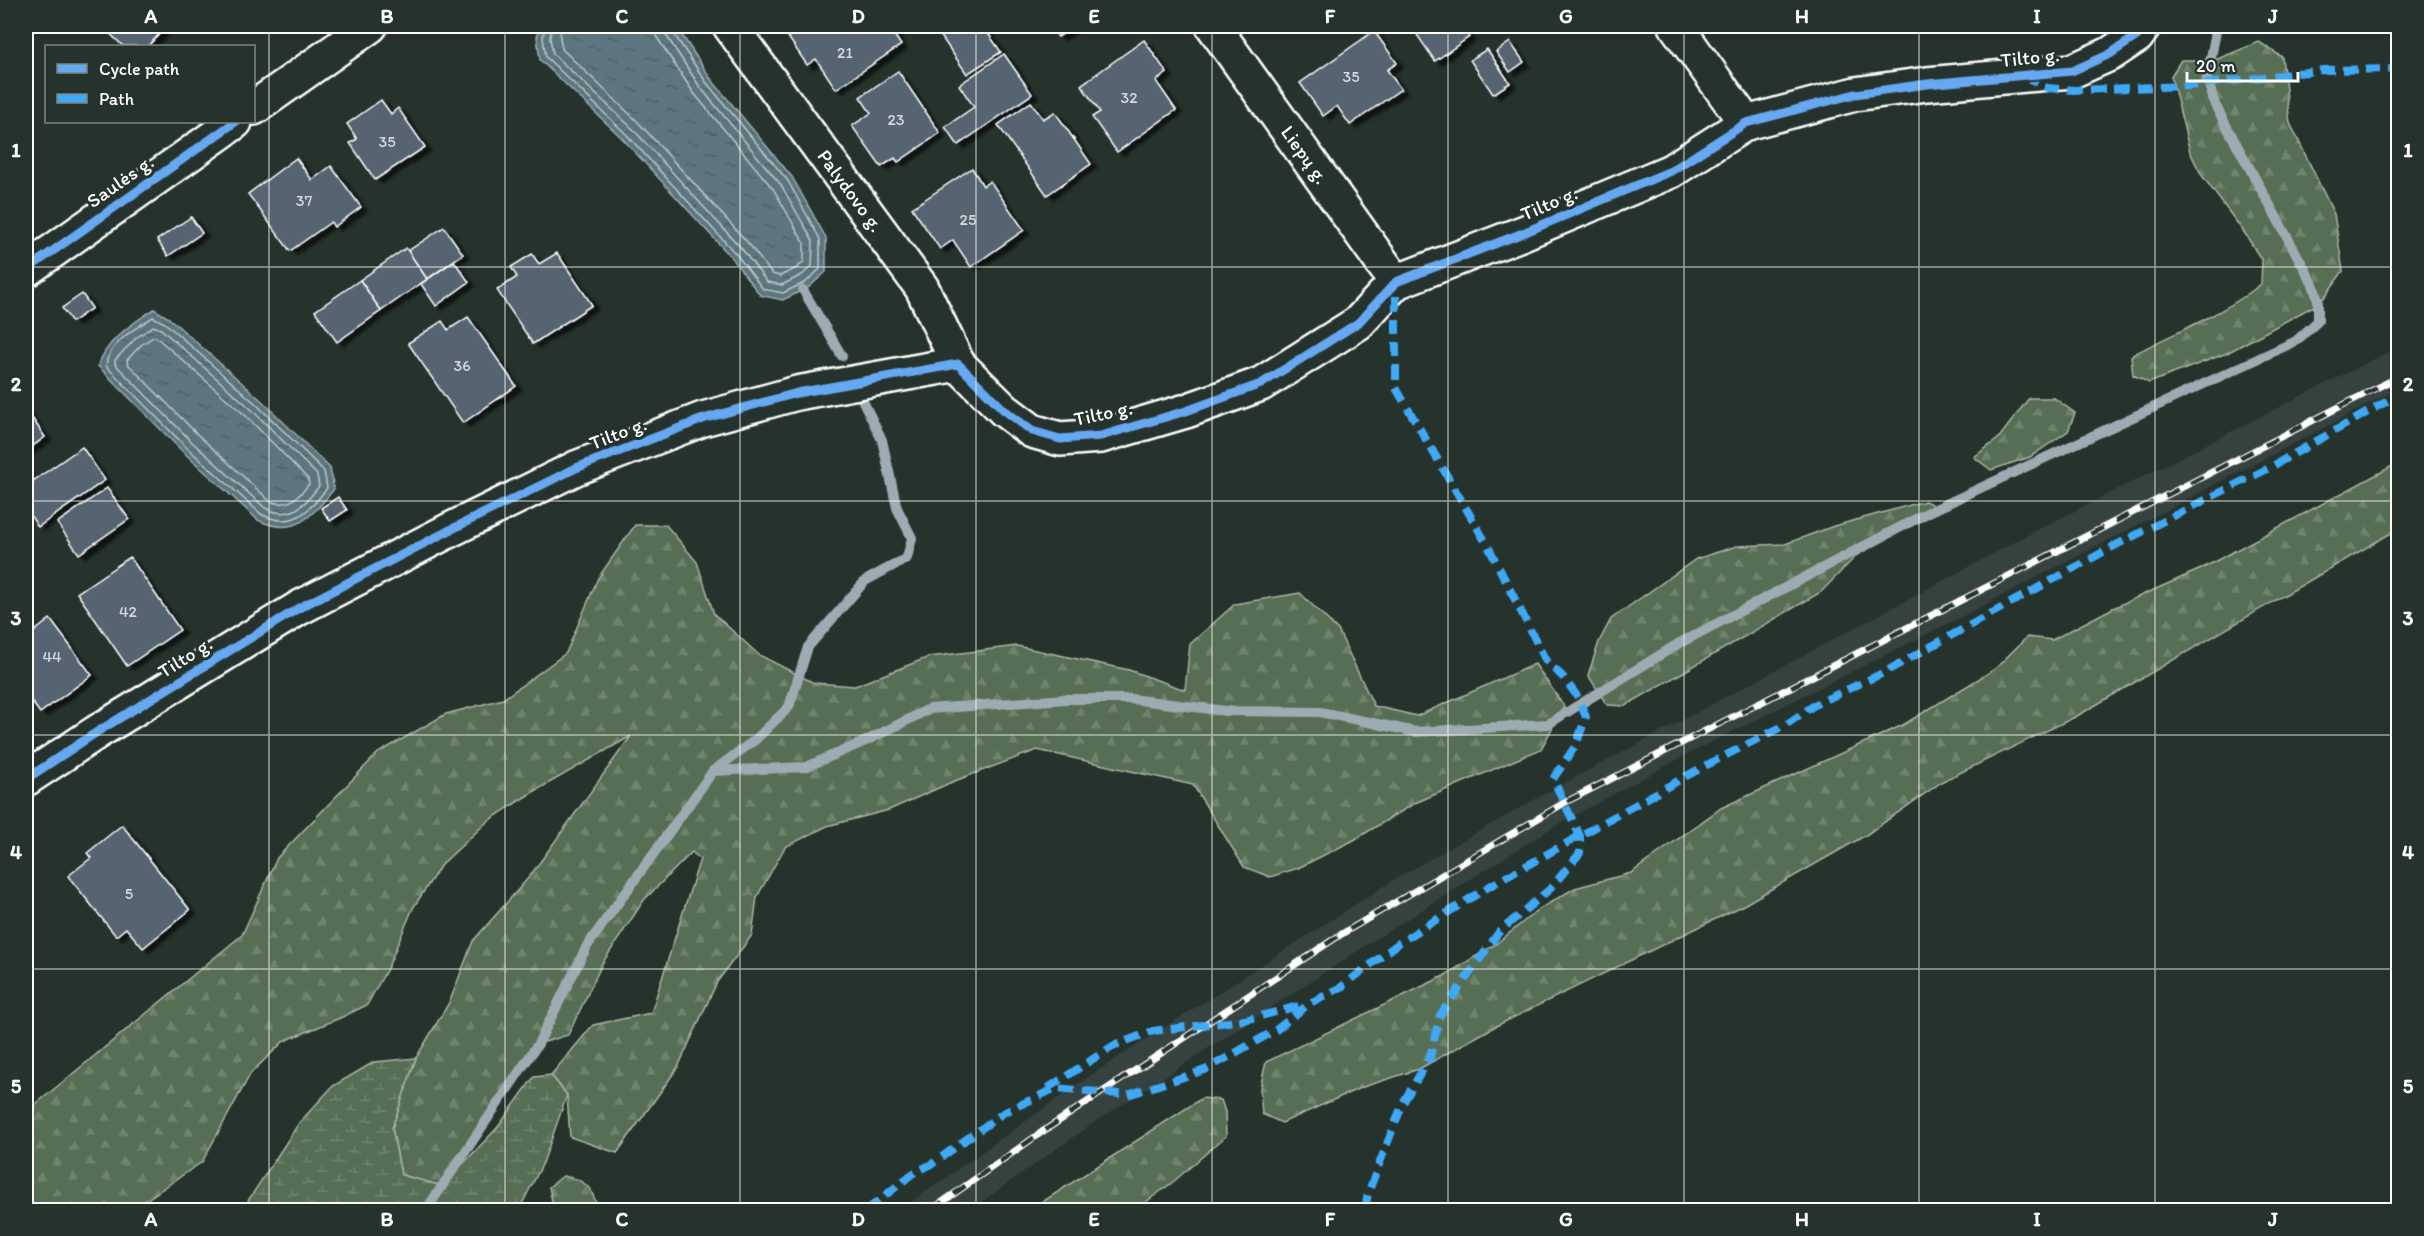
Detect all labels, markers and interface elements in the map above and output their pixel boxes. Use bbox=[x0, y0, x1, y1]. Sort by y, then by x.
text: A bbox=[144, 4, 158, 28]
text: B bbox=[381, 4, 394, 28]
text: C bbox=[616, 4, 629, 28]
text: D bbox=[851, 4, 865, 28]
text: E bbox=[1088, 4, 1100, 28]
text: F bbox=[1325, 4, 1336, 28]
text: G bbox=[1559, 4, 1573, 28]
text: H bbox=[1795, 4, 1809, 28]
text: I bbox=[2033, 4, 2041, 28]
text: J bbox=[2267, 4, 2278, 28]
street label: Tilto g. bbox=[1999, 42, 2061, 72]
house number: 21 bbox=[837, 43, 853, 62]
legend bbox=[45, 45, 255, 123]
scale bar bbox=[2187, 45, 2298, 83]
text: 20 m bbox=[2196, 55, 2236, 77]
text: Cycle path bbox=[99, 58, 180, 80]
house number: 35 bbox=[1342, 67, 1360, 86]
text: Path bbox=[99, 88, 134, 110]
house number: 32 bbox=[1120, 88, 1138, 107]
house number: 23 bbox=[887, 110, 905, 129]
street label: Liepų g. bbox=[1276, 121, 1334, 188]
house number: 35 bbox=[378, 132, 396, 151]
text: 1 bbox=[11, 138, 21, 162]
text: 1 bbox=[2403, 138, 2413, 162]
street label: Palydovo g. bbox=[812, 145, 889, 237]
street label: Saulės g. bbox=[82, 149, 158, 213]
street label: Tilto g. bbox=[1517, 180, 1581, 226]
house number: 37 bbox=[296, 191, 312, 210]
house number: 25 bbox=[960, 210, 976, 229]
house number: 36 bbox=[453, 356, 471, 375]
text: 2 bbox=[11, 372, 22, 396]
text: 2 bbox=[2403, 372, 2414, 396]
street label: Tilto g. bbox=[1071, 395, 1135, 431]
street label: Tilto g. bbox=[586, 411, 650, 455]
house number: 42 bbox=[119, 602, 138, 621]
text: 3 bbox=[11, 606, 22, 630]
text: 3 bbox=[2403, 606, 2414, 630]
street label: Tilto g. bbox=[153, 631, 217, 683]
house number: 44 bbox=[42, 647, 62, 666]
text: 4 bbox=[10, 840, 22, 864]
text: 4 bbox=[2402, 840, 2414, 864]
house number: 5 bbox=[125, 884, 133, 903]
text: 5 bbox=[11, 1074, 22, 1098]
text: 5 bbox=[2403, 1074, 2414, 1098]
text: A bbox=[144, 1207, 158, 1231]
text: B bbox=[381, 1207, 394, 1231]
text: C bbox=[616, 1207, 629, 1231]
text: D bbox=[851, 1207, 865, 1231]
text: E bbox=[1088, 1207, 1100, 1231]
text: F bbox=[1325, 1207, 1336, 1231]
text: G bbox=[1559, 1207, 1573, 1231]
text: H bbox=[1795, 1207, 1809, 1231]
text: I bbox=[2033, 1207, 2041, 1231]
text: J bbox=[2267, 1207, 2278, 1231]

